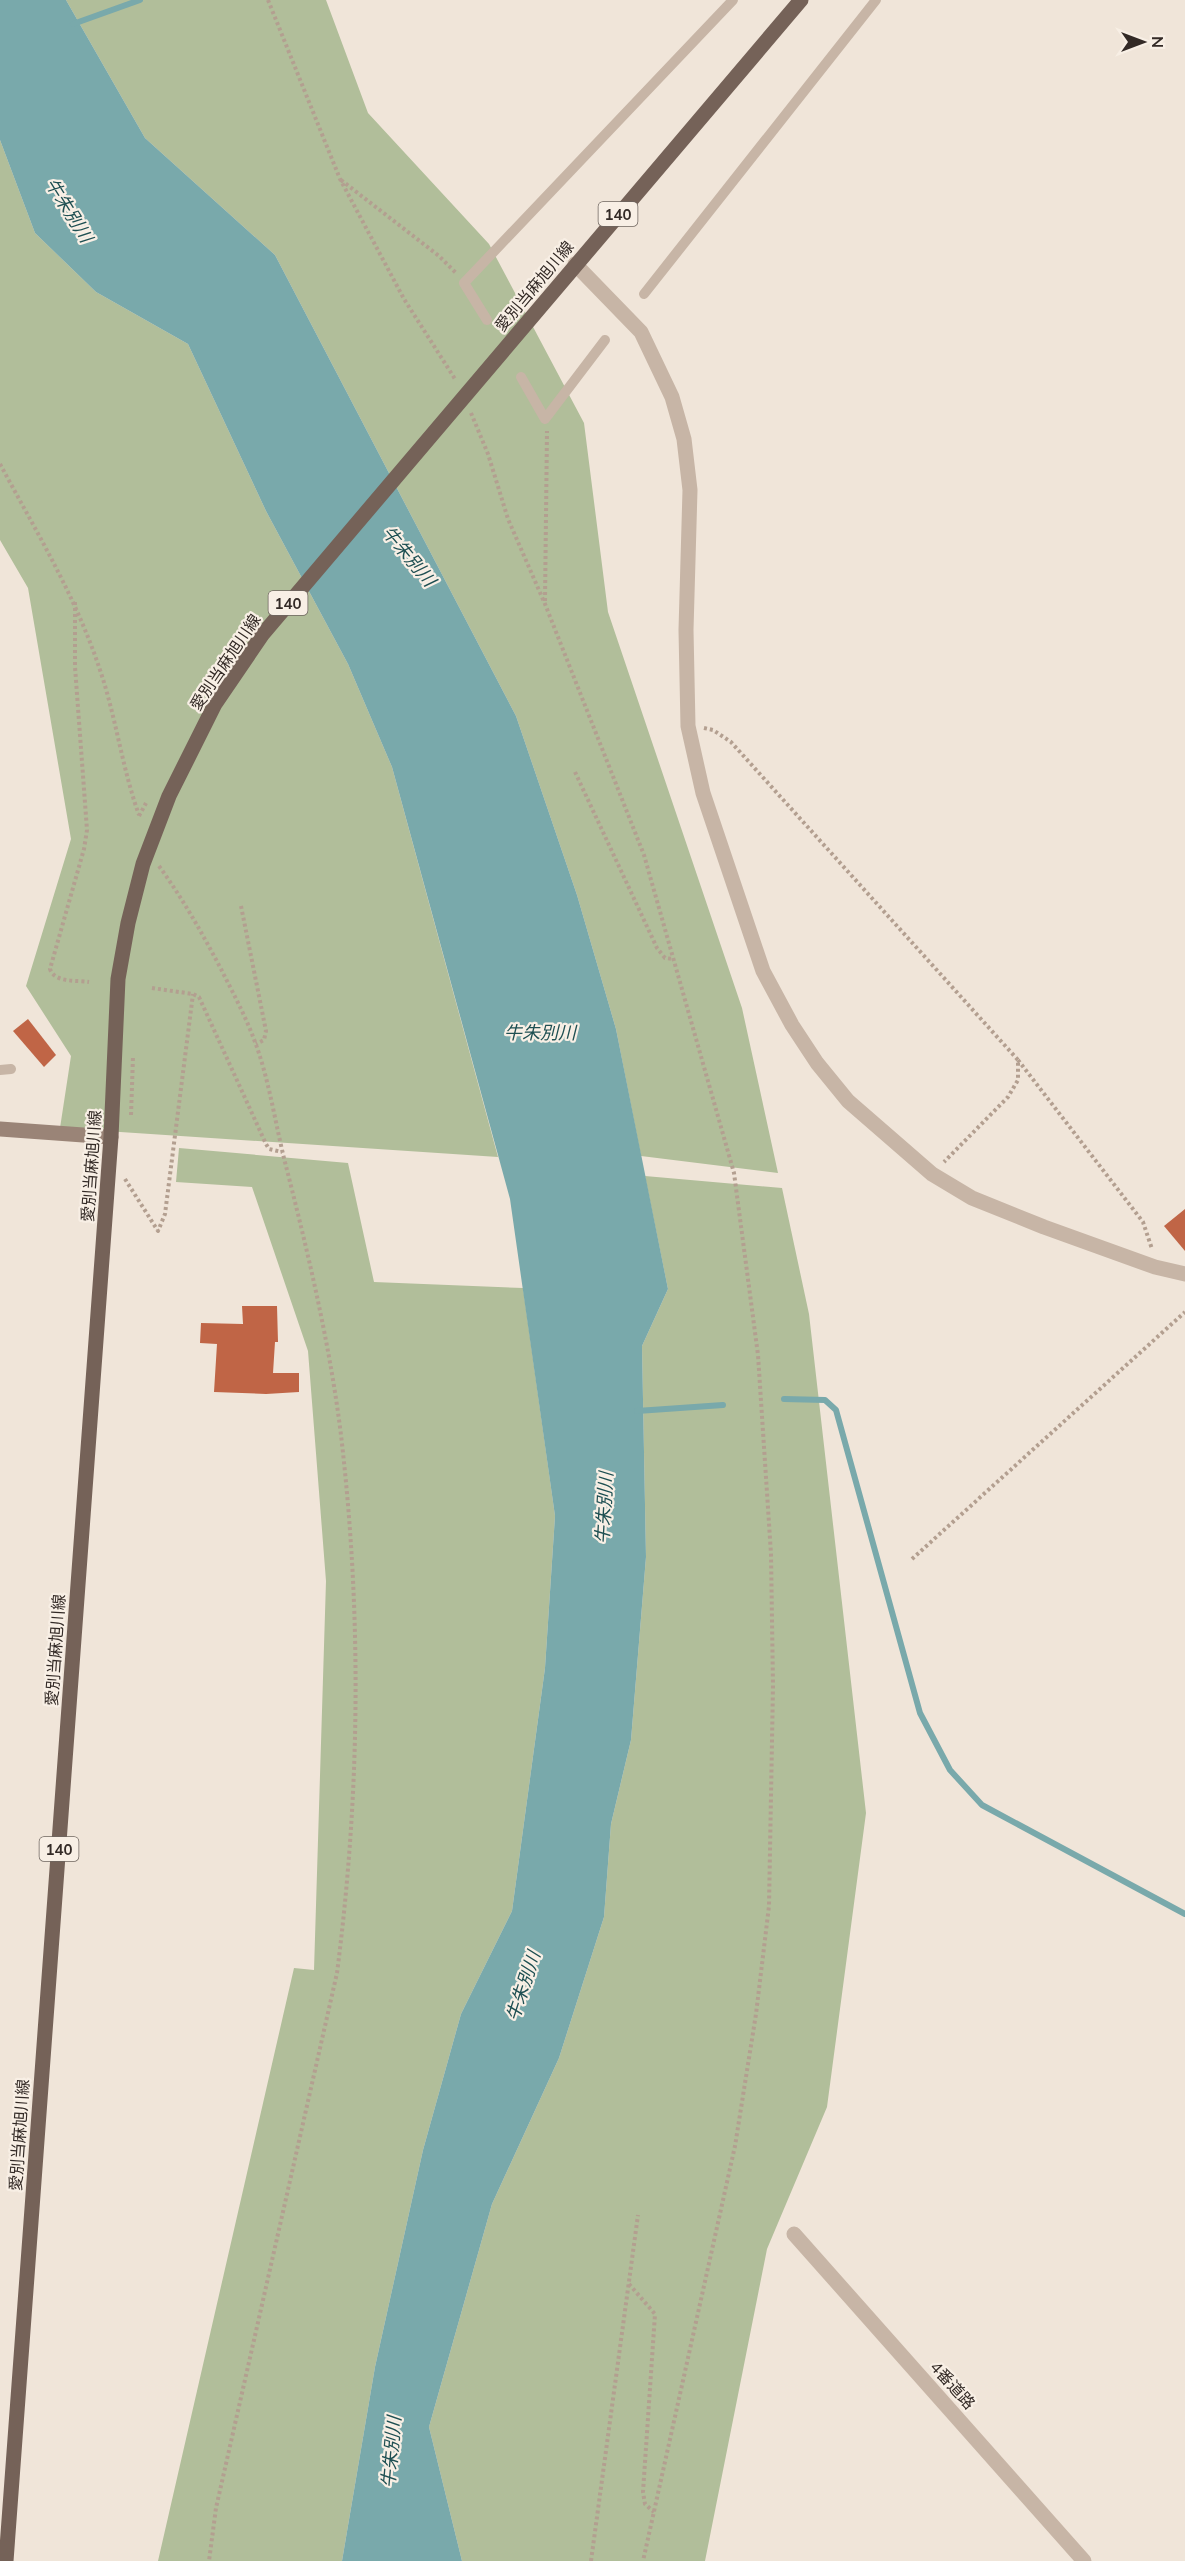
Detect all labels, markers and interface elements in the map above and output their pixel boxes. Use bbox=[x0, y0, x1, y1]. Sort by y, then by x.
north arrow bbox=[1113, 12, 1173, 72]
text: N bbox=[1148, 36, 1168, 48]
water label: 牛朱別川 bbox=[40, 173, 99, 248]
road number: 140 bbox=[598, 202, 638, 226]
street label: 愛別当麻旭川線 bbox=[490, 237, 578, 335]
water label: 牛朱別川 bbox=[377, 521, 442, 593]
road number: 140 bbox=[268, 591, 308, 615]
street label: 愛別当麻旭川線 bbox=[185, 610, 265, 714]
water label: 牛朱別川 bbox=[504, 1021, 578, 1044]
street label: 愛別当麻旭川線 bbox=[77, 1109, 105, 1223]
water label: 牛朱別川 bbox=[591, 1469, 617, 1545]
street label: 愛別当麻旭川線 bbox=[41, 1593, 69, 1707]
road number: 140 bbox=[40, 1837, 78, 1861]
water label: 牛朱別川 bbox=[501, 1946, 546, 2024]
street label: 愛別当麻旭川線 bbox=[5, 2078, 33, 2192]
street label: 4番道路 bbox=[926, 2357, 980, 2413]
water label: 牛朱別川 bbox=[376, 2413, 406, 2489]

